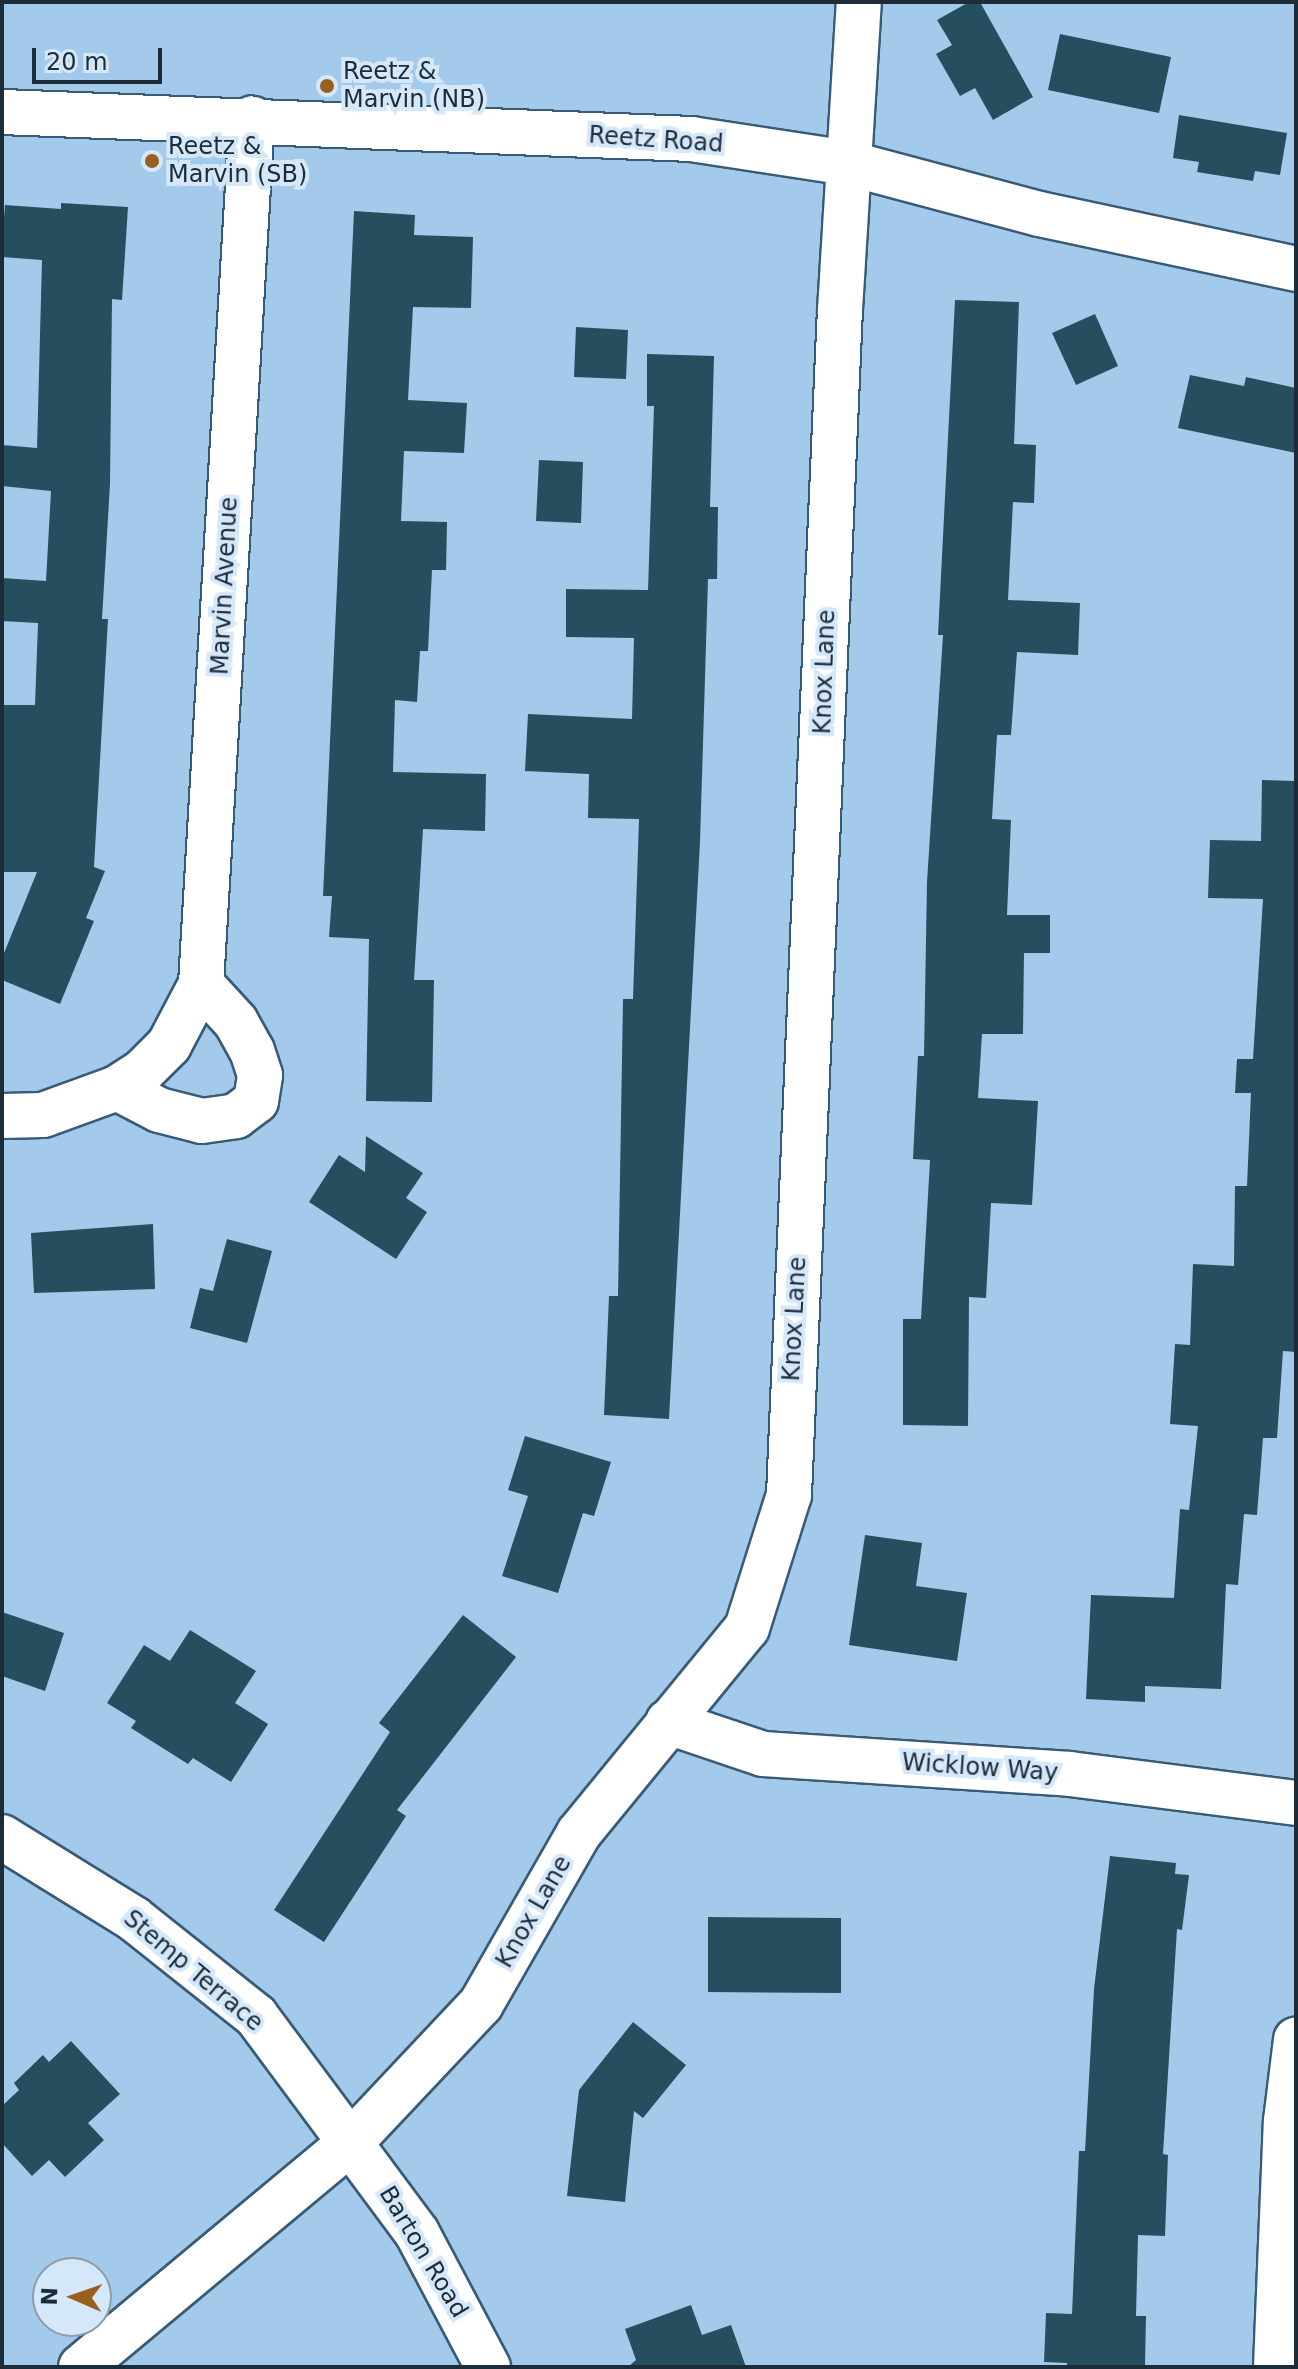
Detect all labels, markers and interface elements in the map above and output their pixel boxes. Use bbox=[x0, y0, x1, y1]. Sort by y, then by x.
scale bar bbox=[36, 32, 166, 82]
text: 20 m bbox=[46, 48, 108, 76]
place label: Reetz & Marvin (NB) bbox=[343, 58, 485, 114]
marker: Reetz & Marvin (NB) bbox=[318, 77, 336, 95]
street label: Reetz Road bbox=[588, 121, 724, 159]
place label: Reetz & Marvin (SB) bbox=[168, 133, 307, 189]
marker: Reetz & Marvin (SB) bbox=[143, 152, 161, 170]
street label: Marvin Avenue bbox=[206, 496, 244, 676]
street label: Knox Lane bbox=[808, 609, 842, 735]
street label: Knox Lane bbox=[777, 1256, 813, 1382]
street label: Wicklow Way bbox=[901, 1748, 1059, 1788]
street label: Knox Lane bbox=[490, 1851, 578, 1973]
street label: Stemp Terrace bbox=[117, 1904, 269, 2038]
street label: Barton Road bbox=[372, 2181, 474, 2323]
north arrow bbox=[32, 2257, 112, 2337]
text: N bbox=[37, 2287, 62, 2306]

